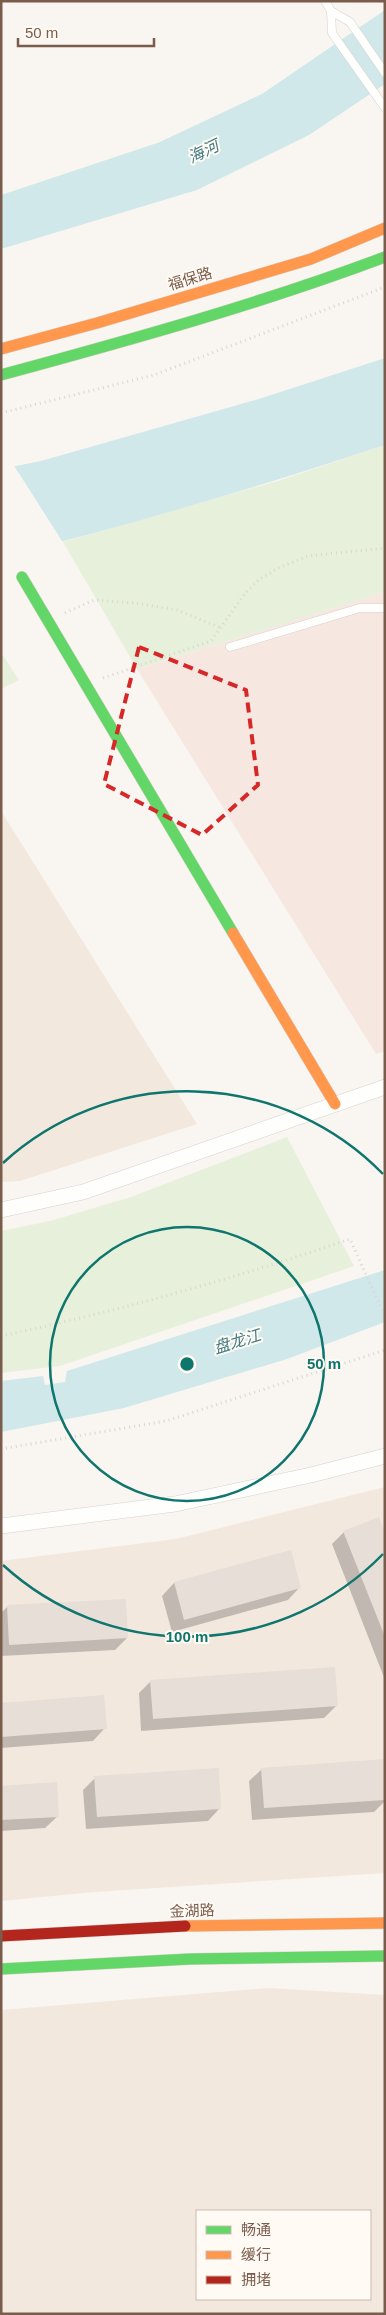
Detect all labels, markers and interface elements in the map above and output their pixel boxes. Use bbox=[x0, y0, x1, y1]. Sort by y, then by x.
scale bar bbox=[18, 15, 154, 47]
text: 50 m bbox=[25, 24, 58, 41]
water label: 海河 bbox=[185, 135, 224, 166]
street label: 福保路 bbox=[166, 264, 214, 293]
water label: 盘龙江 bbox=[212, 1326, 264, 1357]
centre of rings bbox=[178, 1355, 196, 1373]
text: 50 m bbox=[307, 1355, 341, 1372]
text: 100 m bbox=[166, 1628, 208, 1645]
street label: 金湖路 bbox=[169, 1901, 215, 1920]
legend bbox=[196, 2210, 371, 2300]
text: 畅通 bbox=[241, 2221, 271, 2238]
text: 缓行 bbox=[241, 2246, 271, 2263]
text: 拥堵 bbox=[241, 2271, 271, 2288]

